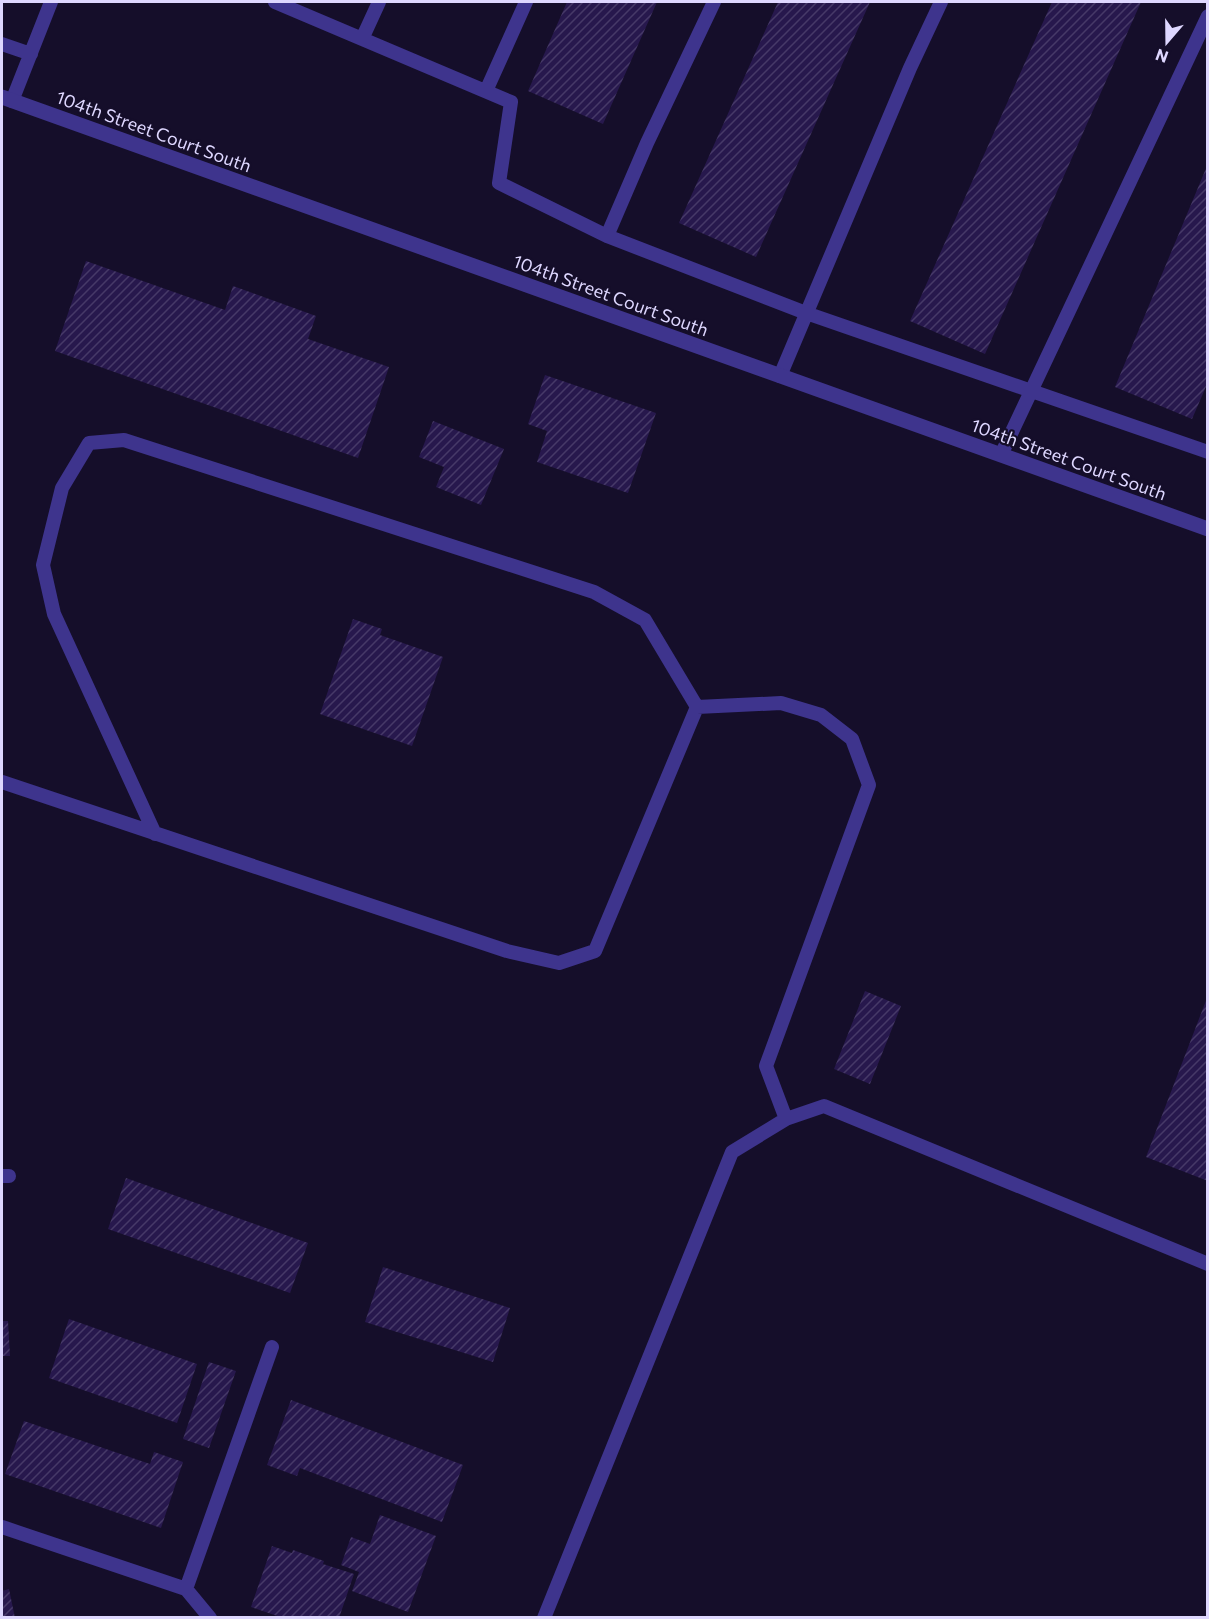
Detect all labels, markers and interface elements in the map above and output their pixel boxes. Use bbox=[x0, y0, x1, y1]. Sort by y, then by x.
north arrow bbox=[1137, 12, 1197, 72]
text: N bbox=[1153, 46, 1171, 68]
street label: 104th Street Court South bbox=[53, 85, 255, 177]
street label: 104th Street Court South bbox=[510, 249, 712, 341]
street label: 104th Street Court South bbox=[968, 413, 1170, 505]

